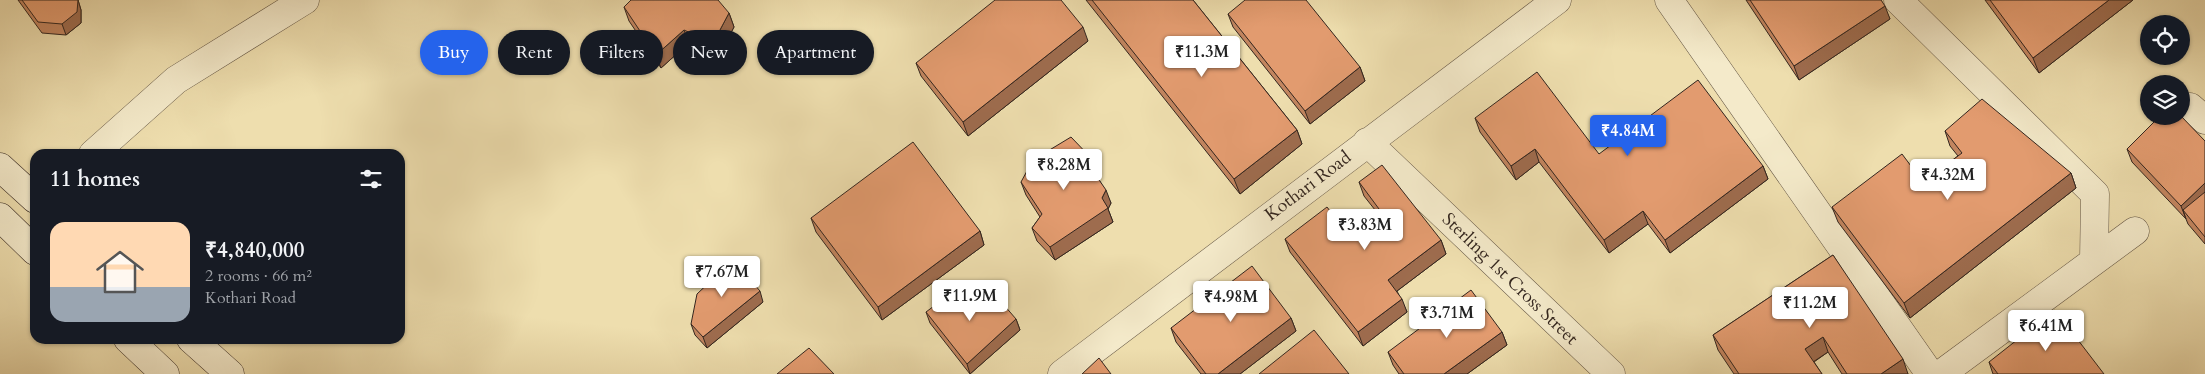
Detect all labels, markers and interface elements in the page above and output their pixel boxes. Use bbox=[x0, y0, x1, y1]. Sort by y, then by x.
map controls bbox=[2140, 15, 2190, 125]
button: locate bbox=[2140, 15, 2190, 65]
chip: Buy bbox=[420, 30, 488, 75]
chip: Rent bbox=[498, 30, 570, 75]
chip: Filters bbox=[580, 30, 663, 75]
chip: New bbox=[673, 30, 747, 75]
chip: Apartment bbox=[757, 30, 874, 75]
pin: ₹11.3M bbox=[1161, 36, 1243, 78]
text: ₹11.3M bbox=[1175, 41, 1229, 63]
button: layers bbox=[2140, 75, 2190, 125]
pin: ₹4.84M bbox=[1587, 114, 1669, 157]
text: ₹4.84M bbox=[1601, 120, 1655, 142]
street label: Kothari Road bbox=[1260, 145, 1357, 227]
pin: ₹8.28M bbox=[1023, 148, 1105, 191]
text: ₹8.28M bbox=[1037, 154, 1091, 176]
pin: ₹4.32M bbox=[1907, 158, 1989, 201]
text: ₹4.32M bbox=[1921, 164, 1975, 186]
text: 11 homes bbox=[50, 165, 140, 194]
icon: filters bbox=[357, 165, 385, 193]
street label: Sterling 1st Cross Street bbox=[1436, 207, 1584, 351]
pin: ₹3.83M bbox=[1324, 208, 1406, 251]
text: ₹3.83M bbox=[1338, 214, 1392, 236]
text: ₹4,840,000 bbox=[205, 236, 305, 265]
icon: home bbox=[90, 242, 150, 302]
pin: ₹7.67M bbox=[681, 256, 763, 298]
text: ₹7.67M bbox=[695, 261, 749, 283]
text: 2 rooms · 66 m² bbox=[205, 265, 312, 287]
pin: ₹11.9M bbox=[929, 280, 1011, 322]
pin: ₹4.98M bbox=[1190, 280, 1272, 323]
text: ₹11.9M bbox=[943, 285, 997, 307]
text: ₹4.98M bbox=[1204, 286, 1258, 308]
pin: ₹11.2M bbox=[1769, 286, 1851, 329]
text: Kothari Road bbox=[205, 287, 296, 309]
text: ₹11.2M bbox=[1783, 292, 1837, 314]
pin: ₹3.71M bbox=[1406, 296, 1488, 339]
text: ₹3.71M bbox=[1420, 302, 1474, 324]
pin: ₹6.41M bbox=[2005, 310, 2087, 352]
text: ₹6.41M bbox=[2019, 315, 2073, 337]

